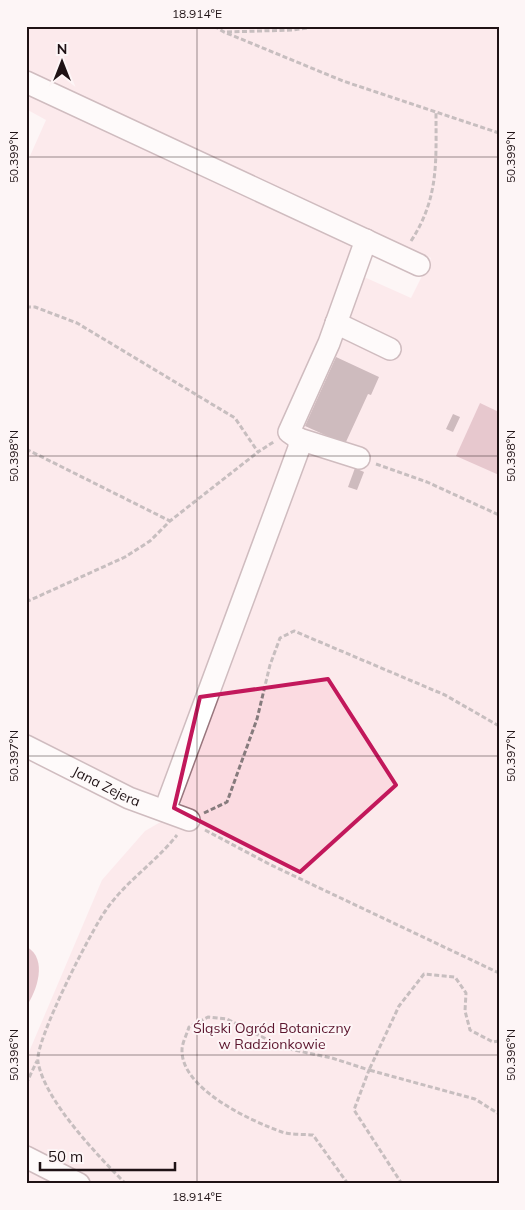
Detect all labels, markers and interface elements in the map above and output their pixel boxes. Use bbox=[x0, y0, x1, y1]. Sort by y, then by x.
text: 18.914°E bbox=[172, 6, 222, 21]
north arrow bbox=[38, 38, 88, 88]
text: N bbox=[57, 40, 67, 58]
text: 50.399°N bbox=[6, 131, 21, 183]
text: 50.399°N bbox=[503, 131, 518, 183]
text: 50.398°N bbox=[6, 430, 21, 482]
text: 50.398°N bbox=[503, 430, 518, 482]
text: 50.397°N bbox=[6, 730, 21, 782]
text: 50.397°N bbox=[503, 730, 518, 782]
street label: Jana Zejera bbox=[70, 762, 143, 810]
park label: Śląski Ogród Botaniczny w Radzionkowie bbox=[193, 1019, 352, 1053]
text: 50.396°N bbox=[6, 1029, 21, 1081]
text: 50.396°N bbox=[503, 1029, 518, 1081]
scale bar bbox=[40, 1140, 175, 1172]
text: 50 m bbox=[48, 1147, 83, 1166]
text: 18.914°E bbox=[172, 1189, 222, 1204]

